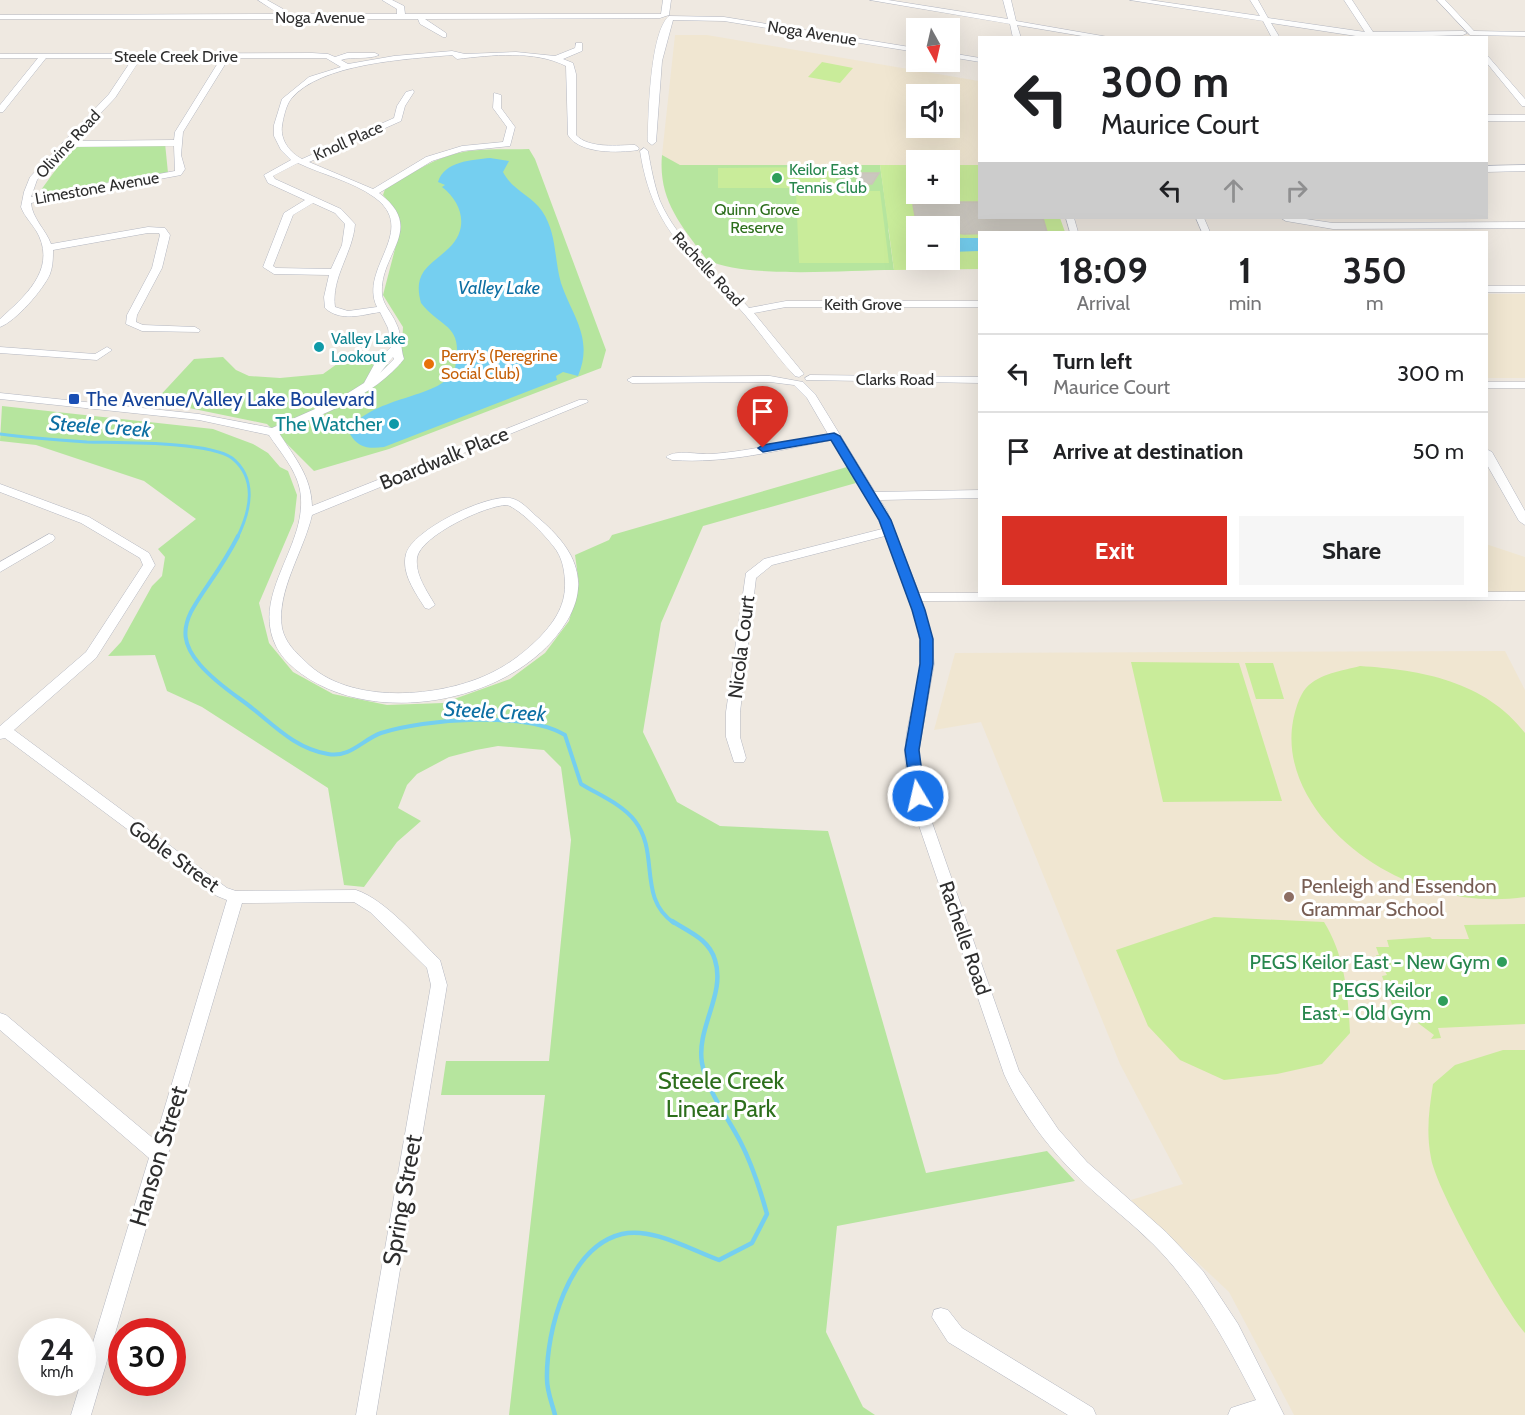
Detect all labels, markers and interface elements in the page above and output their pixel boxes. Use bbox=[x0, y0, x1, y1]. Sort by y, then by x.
street label: Noga Avenue bbox=[275, 8, 365, 27]
street label: Noga Avenue bbox=[766, 17, 858, 49]
north arrow bbox=[906, 18, 960, 72]
map controls bbox=[906, 18, 960, 270]
street label: Steele Creek Drive bbox=[114, 47, 238, 66]
text: 300 m bbox=[1101, 56, 1229, 108]
icon: left bbox=[1002, 60, 1080, 138]
button: sound bbox=[906, 84, 960, 138]
street label: Olivine Road bbox=[32, 106, 104, 182]
text: Maurice Court bbox=[1101, 108, 1259, 141]
street label: Knoll Place bbox=[310, 117, 386, 165]
button: + bbox=[906, 150, 960, 204]
place label: Keilor East Tennis Club bbox=[789, 160, 867, 197]
street label: Limestone Avenue bbox=[33, 168, 161, 208]
marker: Keilor East Tennis Club bbox=[770, 171, 784, 185]
icon: left bbox=[1154, 174, 1187, 207]
icon: ahead bbox=[1217, 174, 1250, 207]
icon: right bbox=[1280, 174, 1313, 207]
park label: Quinn Grove Reserve bbox=[714, 200, 800, 237]
button: − bbox=[906, 216, 960, 270]
street label: Rachelle Road bbox=[669, 228, 747, 310]
text: 18:09 bbox=[1059, 248, 1148, 292]
text: 1 bbox=[1239, 248, 1252, 292]
text: 350 bbox=[1343, 248, 1407, 292]
water label: Valley Lake bbox=[458, 277, 540, 299]
text: Arrival bbox=[1077, 291, 1130, 315]
text: min bbox=[1229, 291, 1262, 315]
text: m bbox=[1366, 291, 1384, 315]
street label: Keith Grove bbox=[824, 295, 902, 314]
place label: Valley Lake Lookout bbox=[331, 329, 406, 366]
marker: Valley Lake Lookout bbox=[312, 340, 326, 354]
place label: Perry's (Peregrine Social Club) bbox=[441, 346, 558, 383]
text: Turn left bbox=[1053, 348, 1132, 375]
marker: Perry's (Peregrine Social Club) bbox=[422, 357, 436, 371]
icon: left bbox=[1002, 357, 1035, 390]
text: 300 m bbox=[1397, 360, 1464, 387]
street label: Clarks Road bbox=[856, 370, 934, 389]
text: Maurice Court bbox=[1053, 375, 1170, 399]
pin bbox=[737, 386, 788, 448]
place label: The Avenue/Valley Lake Boulevard bbox=[86, 387, 375, 411]
marker: The Avenue/Valley Lake Boulevard bbox=[67, 392, 81, 406]
icon: arrive bbox=[746, 395, 779, 428]
water label: Steele Creek bbox=[48, 410, 153, 442]
place label: The Watcher bbox=[275, 412, 383, 436]
marker: The Watcher bbox=[387, 417, 401, 431]
street label: Boardwalk Place bbox=[376, 421, 512, 495]
icon: arrive bbox=[1002, 435, 1035, 468]
text: Arrive at destination bbox=[1053, 438, 1243, 465]
text: 50 m bbox=[1412, 438, 1464, 465]
button: Exit bbox=[1002, 516, 1227, 585]
button: Share bbox=[1239, 516, 1464, 585]
street label: Nicola Court bbox=[723, 594, 759, 700]
water label: Steele Creek bbox=[444, 696, 547, 726]
position arrow bbox=[886, 764, 950, 828]
street label: Goble Street bbox=[124, 815, 224, 897]
place label: Penleigh and Essendon Grammar School bbox=[1301, 874, 1497, 921]
street label: Rachelle Road bbox=[934, 878, 996, 998]
marker: Penleigh and Essendon Grammar School bbox=[1282, 890, 1296, 904]
place label: PEGS Keilor East - New Gym bbox=[1250, 950, 1490, 974]
marker: PEGS Keilor East - New Gym bbox=[1495, 955, 1509, 969]
place label: PEGS Keilor East - Old Gym bbox=[1302, 978, 1432, 1025]
marker: PEGS Keilor East - Old Gym bbox=[1436, 994, 1450, 1008]
park label: Steele Creek Linear Park bbox=[658, 1066, 785, 1123]
street label: Hanson Street bbox=[123, 1082, 193, 1230]
street label: Spring Street bbox=[376, 1132, 428, 1268]
speed limit sign: 30 bbox=[108, 1318, 186, 1396]
text: 24 bbox=[40, 1331, 74, 1368]
text: km/h bbox=[41, 1363, 73, 1381]

